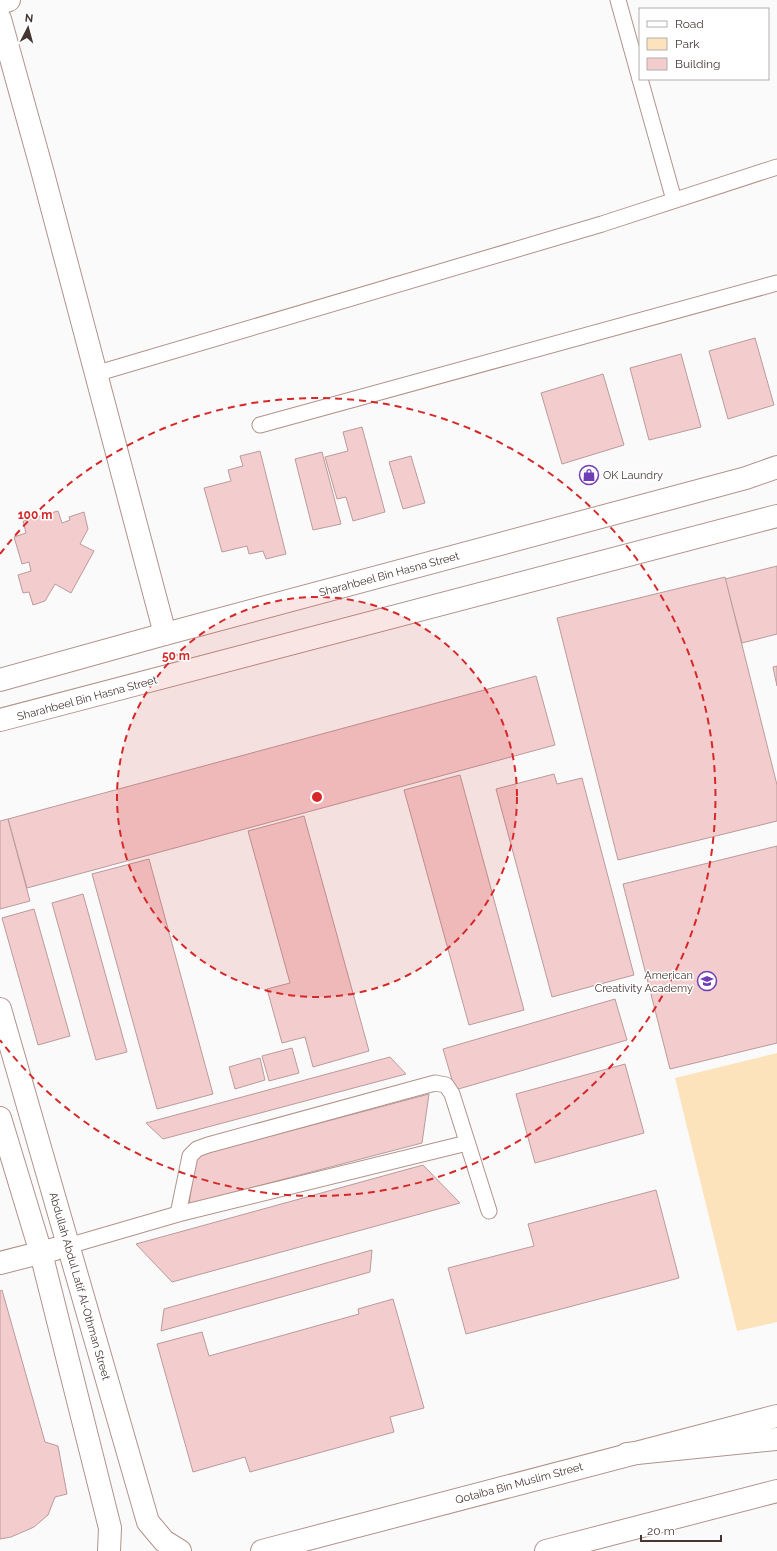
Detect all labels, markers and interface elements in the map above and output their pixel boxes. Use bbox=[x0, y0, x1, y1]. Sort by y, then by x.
north arrow bbox=[8, 8, 48, 48]
legend bbox=[639, 8, 769, 80]
text: N bbox=[24, 12, 34, 25]
text: Road bbox=[675, 17, 704, 31]
text: Park bbox=[675, 37, 700, 51]
text: Building bbox=[675, 57, 721, 71]
shop icon: OK Laundry bbox=[578, 464, 600, 486]
place label: OK Laundry bbox=[603, 469, 663, 482]
text: 100 m bbox=[18, 508, 52, 522]
street label: Sharahbeel Bin Hasna Street bbox=[318, 549, 461, 599]
text: 50 m bbox=[162, 649, 190, 663]
street label: Sharahbeel Bin Hasna Street bbox=[16, 673, 159, 723]
centre of rings bbox=[310, 790, 324, 804]
place label: American Creativity Academy bbox=[595, 969, 693, 995]
school or university icon: American Creativity Academy bbox=[696, 970, 718, 992]
street label: Abdullah Abdul Latif Al-Othman Street bbox=[46, 1191, 113, 1382]
street label: Qotaiba Bin Muslim Street bbox=[454, 1460, 585, 1507]
scale bar bbox=[641, 1517, 721, 1543]
text: 20 m bbox=[647, 1524, 675, 1538]

